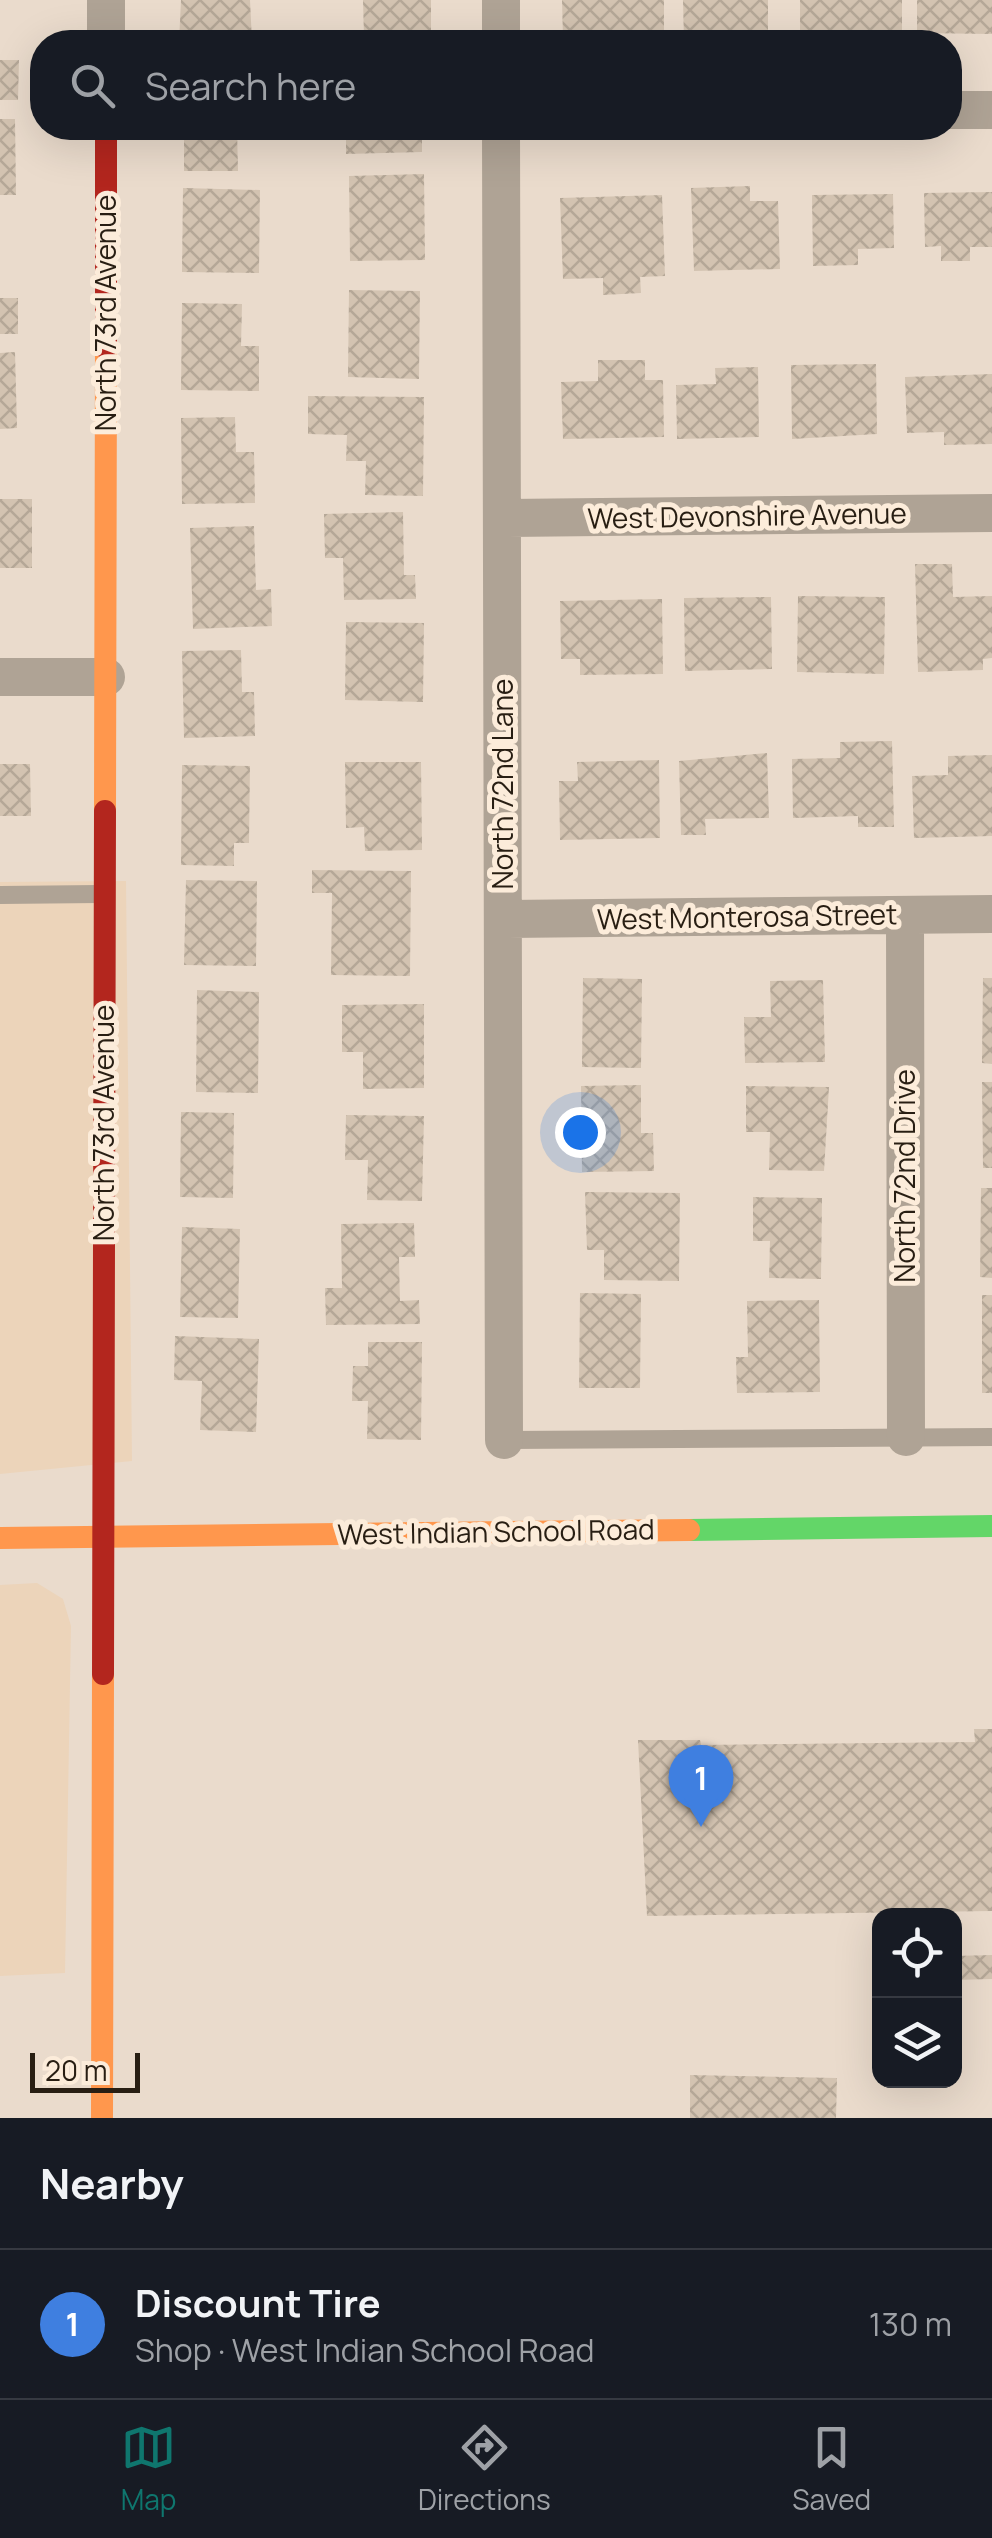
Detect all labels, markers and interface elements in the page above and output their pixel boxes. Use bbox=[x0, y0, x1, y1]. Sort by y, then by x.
search box bbox=[30, 30, 962, 140]
icon: search bbox=[65, 58, 120, 113]
text: Search here bbox=[145, 59, 356, 111]
street label: North 73rd Avenue bbox=[86, 195, 124, 431]
street label: West Devonshire Avenue bbox=[587, 493, 907, 537]
street label: North 72nd Lane bbox=[483, 679, 521, 889]
street label: West Monterosa Street bbox=[596, 894, 898, 938]
street label: North 73rd Avenue bbox=[84, 1005, 122, 1241]
street label: North 72nd Drive bbox=[885, 1069, 923, 1283]
your location bbox=[555, 1107, 606, 1158]
street label: West Indian School Road bbox=[337, 1509, 655, 1553]
pin: 1 bbox=[668, 1744, 734, 1827]
map controls bbox=[872, 1908, 962, 2088]
button: locate bbox=[872, 1908, 962, 1998]
button: layers bbox=[872, 1998, 962, 2088]
scale bar bbox=[30, 2048, 140, 2092]
text: 20 m bbox=[45, 2051, 107, 2089]
text: Nearby bbox=[40, 2154, 184, 2212]
text: Discount Tire bbox=[135, 2276, 381, 2328]
text: 1 bbox=[65, 2302, 80, 2346]
text: 130 m bbox=[869, 2302, 952, 2346]
text: Shop · West Indian School Road bbox=[135, 2328, 594, 2372]
tab: Map bbox=[121, 2420, 176, 2518]
tab: Directions bbox=[418, 2420, 551, 2518]
tab: Saved bbox=[792, 2420, 871, 2518]

